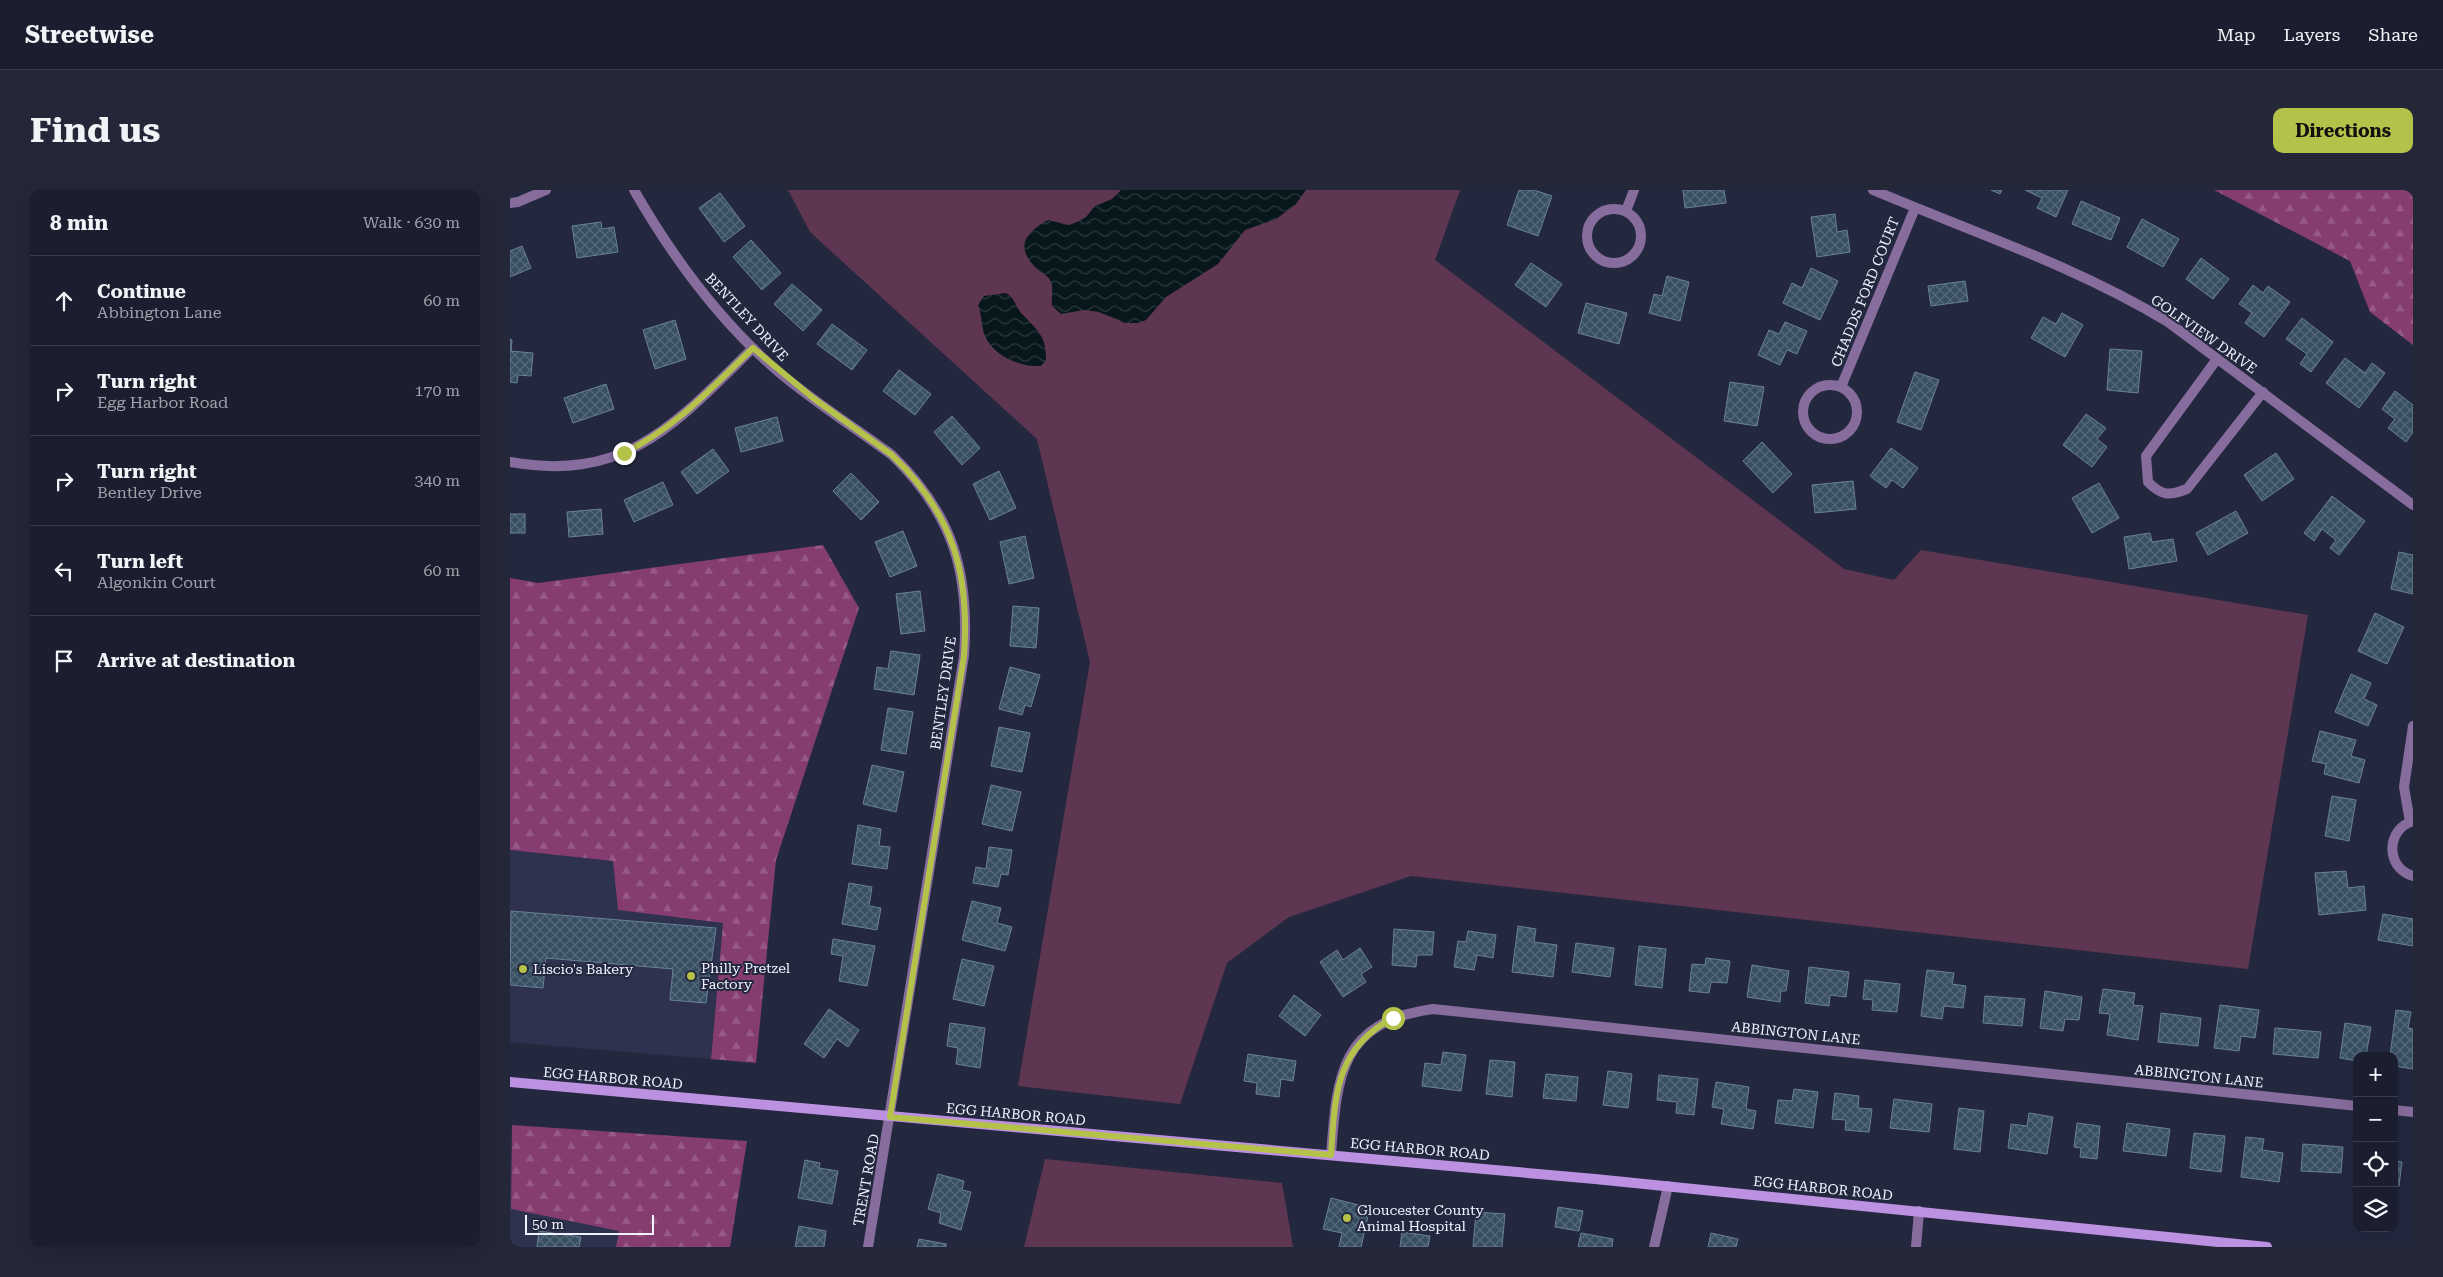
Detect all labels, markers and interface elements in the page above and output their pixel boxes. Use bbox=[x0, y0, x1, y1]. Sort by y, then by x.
text: Streetwise bbox=[25, 21, 154, 49]
text: Map bbox=[2217, 24, 2256, 45]
text: Layers bbox=[2284, 24, 2340, 45]
text: Share bbox=[2368, 24, 2418, 45]
button: Directions bbox=[2273, 108, 2413, 153]
text: Find us bbox=[30, 110, 160, 151]
text: 8 min bbox=[50, 211, 108, 235]
text: Walk · 630 m bbox=[363, 213, 460, 232]
street label: CHADDS FORD COURT bbox=[1828, 215, 1902, 369]
street label: BENTLEY DRIVE bbox=[702, 270, 792, 364]
text: Continue bbox=[97, 280, 186, 303]
icon: ahead bbox=[50, 287, 78, 315]
text: 60 m bbox=[423, 291, 460, 310]
street label: GOLFVIEW DRIVE bbox=[2148, 291, 2260, 377]
text: Abbington Lane bbox=[97, 303, 222, 322]
text: Turn right bbox=[97, 370, 197, 393]
icon: right bbox=[50, 377, 78, 405]
text: 170 m bbox=[414, 381, 460, 400]
text: Egg Harbor Road bbox=[97, 393, 228, 412]
route end bbox=[613, 442, 636, 465]
text: Turn right bbox=[97, 460, 197, 483]
icon: right bbox=[50, 467, 78, 495]
text: 340 m bbox=[414, 471, 460, 490]
text: Bentley Drive bbox=[97, 483, 202, 502]
text: Turn left bbox=[97, 550, 183, 573]
icon: left bbox=[50, 557, 78, 585]
text: 60 m bbox=[423, 561, 460, 580]
text: Algonkin Court bbox=[97, 573, 216, 592]
street label: BENTLEY DRIVE bbox=[927, 635, 959, 751]
icon: arrive bbox=[50, 647, 78, 675]
text: Arrive at destination bbox=[97, 649, 295, 672]
place label: Philly Pretzel Factory bbox=[701, 960, 791, 992]
place label: Liscio's Bakery bbox=[533, 961, 634, 977]
marker: Liscio's Bakery bbox=[517, 963, 529, 975]
marker: Philly Pretzel Factory bbox=[685, 970, 697, 982]
route start bbox=[1382, 1007, 1405, 1030]
street label: ABBINGTON LANE bbox=[1731, 1018, 1861, 1048]
map controls bbox=[2353, 1052, 2398, 1232]
button: + bbox=[2353, 1052, 2398, 1097]
street label: ABBINGTON LANE bbox=[2134, 1061, 2264, 1091]
street label: EGG HARBOR ROAD bbox=[542, 1064, 684, 1092]
button: − bbox=[2353, 1097, 2398, 1142]
street label: EGG HARBOR ROAD bbox=[945, 1100, 1087, 1128]
street label: TRENT ROAD bbox=[850, 1133, 882, 1227]
street label: EGG HARBOR ROAD bbox=[1349, 1135, 1491, 1163]
button: locate bbox=[2353, 1142, 2398, 1187]
street label: EGG HARBOR ROAD bbox=[1752, 1173, 1894, 1203]
button: layers bbox=[2353, 1187, 2398, 1232]
place label: Gloucester County Animal Hospital bbox=[1357, 1202, 1485, 1234]
scale bar bbox=[525, 1212, 654, 1235]
marker: Gloucester County Animal Hospital bbox=[1341, 1212, 1353, 1224]
text: 50 m bbox=[532, 1216, 564, 1232]

